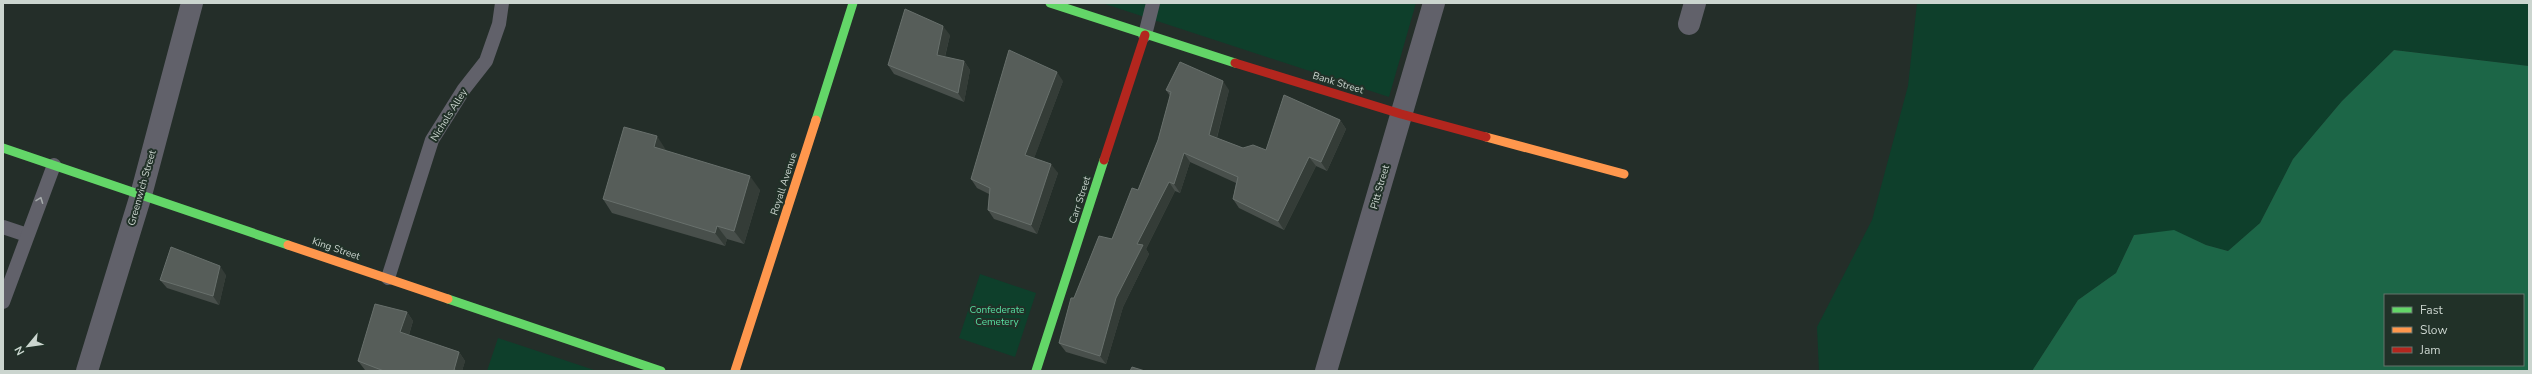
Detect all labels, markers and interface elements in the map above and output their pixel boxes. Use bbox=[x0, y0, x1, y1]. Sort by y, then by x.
street label: Bank Street bbox=[1311, 69, 1366, 98]
street label: Nichols Alley bbox=[427, 85, 471, 144]
street label: Greenwich Street bbox=[125, 148, 160, 227]
street label: Royall Avenue bbox=[767, 151, 801, 217]
street label: Pitt Street bbox=[1367, 163, 1393, 211]
street label: Carr Street bbox=[1066, 174, 1094, 225]
one-way arrow bbox=[36, 197, 44, 204]
street label: King Street bbox=[310, 234, 362, 264]
legend bbox=[2384, 294, 2524, 366]
text: Fast bbox=[2420, 302, 2443, 318]
park label: Confederate Cemetery bbox=[970, 303, 1024, 329]
text: Slow bbox=[2420, 322, 2448, 338]
north arrow bbox=[8, 326, 48, 366]
text: Jam bbox=[2419, 342, 2441, 358]
text: N bbox=[11, 343, 28, 358]

